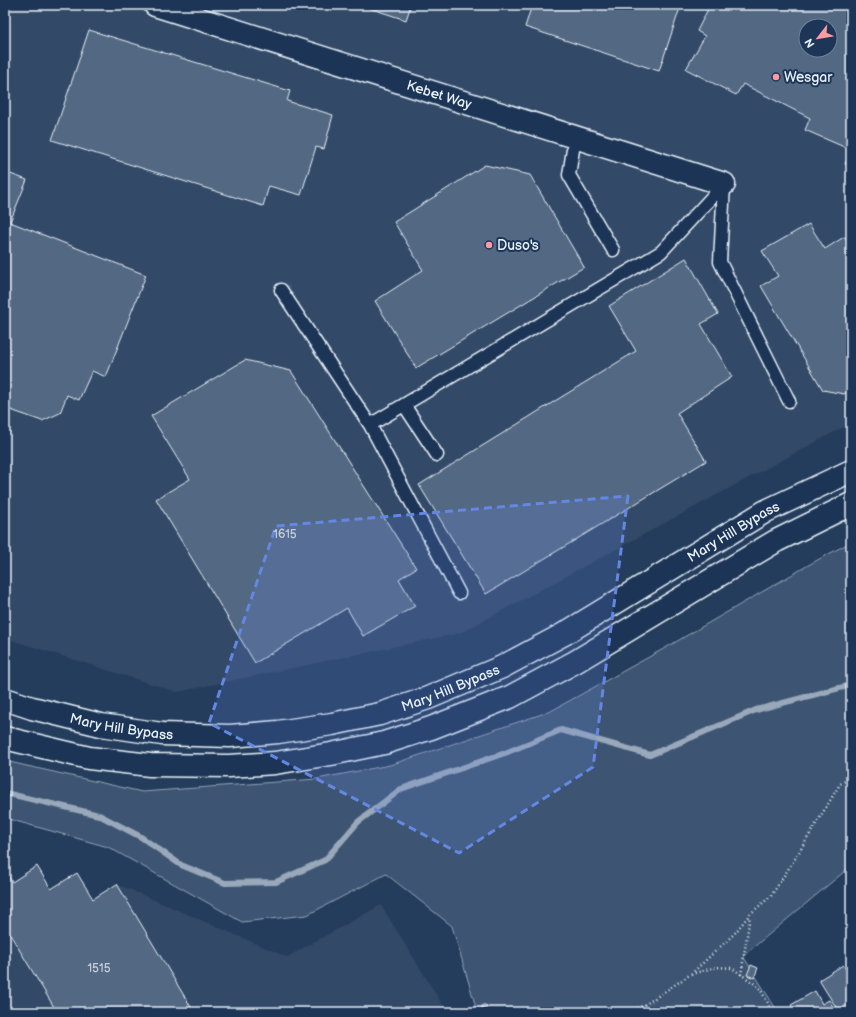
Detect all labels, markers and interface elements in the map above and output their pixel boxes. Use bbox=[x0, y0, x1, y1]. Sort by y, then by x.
north arrow bbox=[798, 18, 838, 58]
text: N bbox=[802, 36, 818, 50]
place label: Wesgar bbox=[784, 69, 833, 86]
marker: Wesgar bbox=[771, 72, 781, 82]
street label: Kebet Way bbox=[405, 76, 475, 113]
place label: Duso's bbox=[497, 237, 539, 254]
marker: Duso's bbox=[484, 240, 494, 250]
street label: Mary Hill Bypass bbox=[684, 497, 782, 565]
house number: 1615 bbox=[273, 527, 297, 542]
street label: Mary Hill Bypass bbox=[399, 661, 502, 715]
street label: Mary Hill Bypass bbox=[68, 709, 173, 743]
house number: 1515 bbox=[87, 961, 111, 976]

